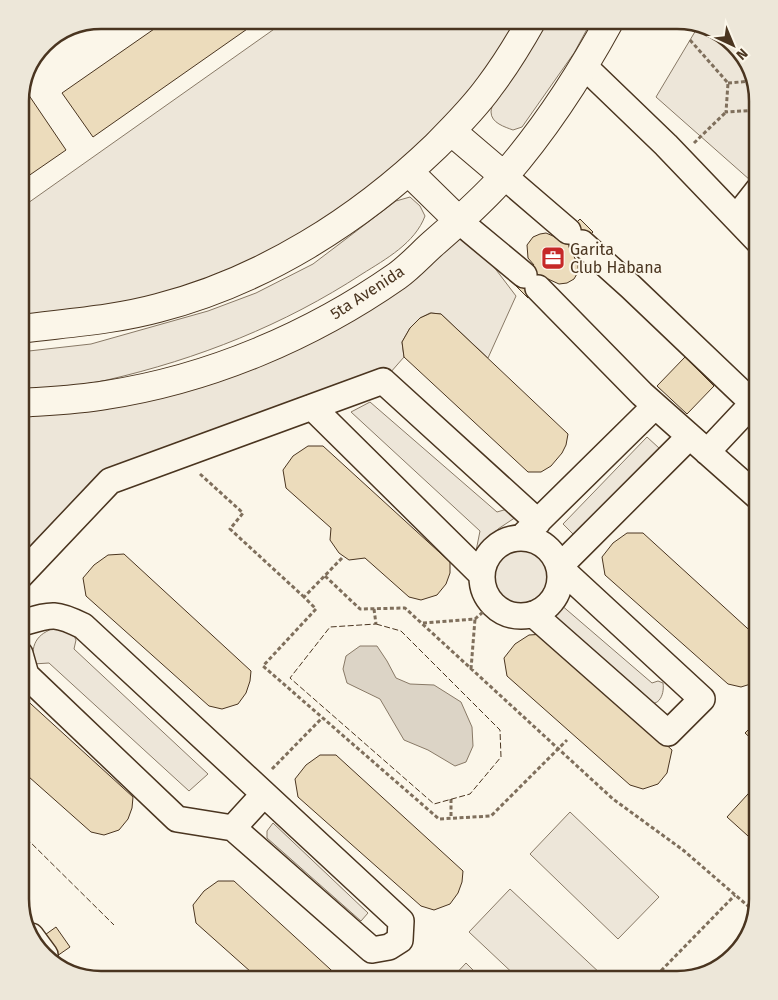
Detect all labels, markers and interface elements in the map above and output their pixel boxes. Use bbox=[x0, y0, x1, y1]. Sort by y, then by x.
north arrow bbox=[708, 20, 758, 70]
text: N bbox=[732, 45, 751, 63]
place label: Garita Club Habana bbox=[570, 240, 662, 277]
office icon: Garita Club Habana bbox=[540, 245, 566, 271]
street label: 5ta Avenida bbox=[327, 261, 408, 323]

